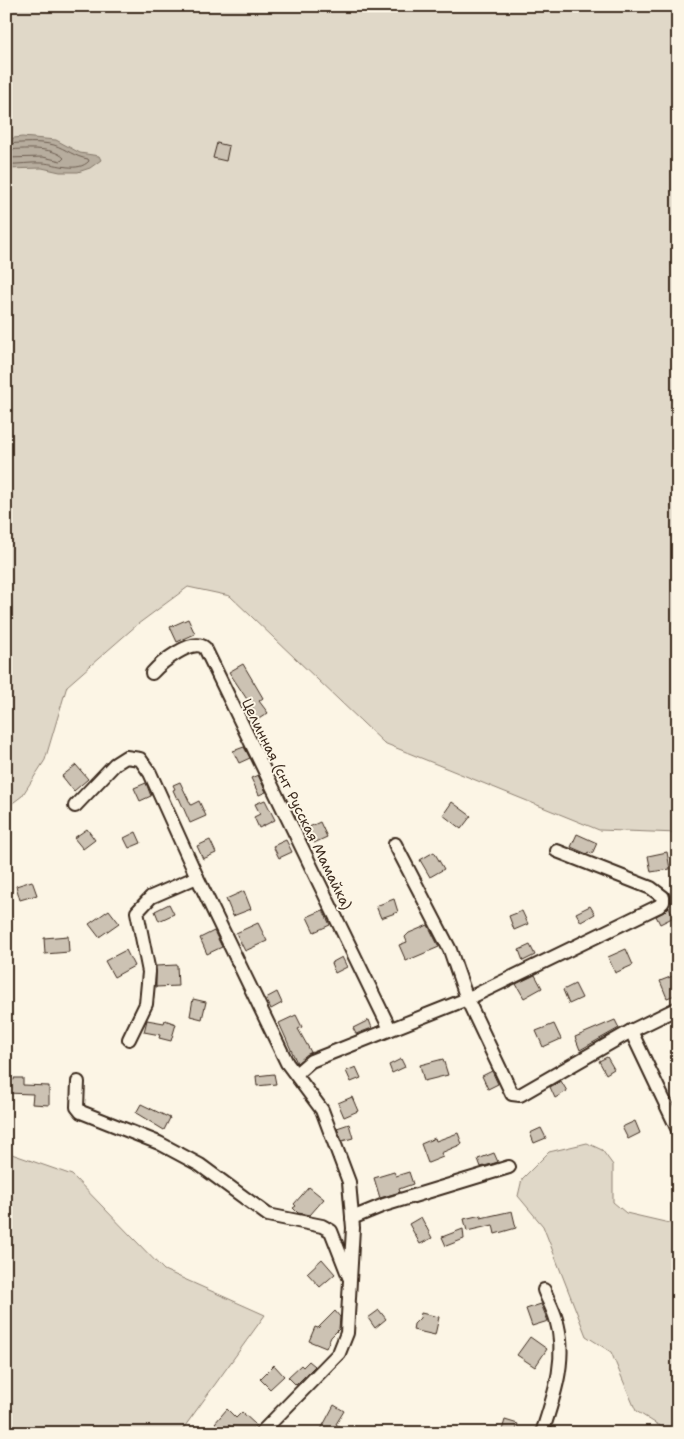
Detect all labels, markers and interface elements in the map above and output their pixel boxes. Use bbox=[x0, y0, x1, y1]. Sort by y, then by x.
street label: Целинная (снт Русская Мамайка) bbox=[238, 695, 356, 913]

